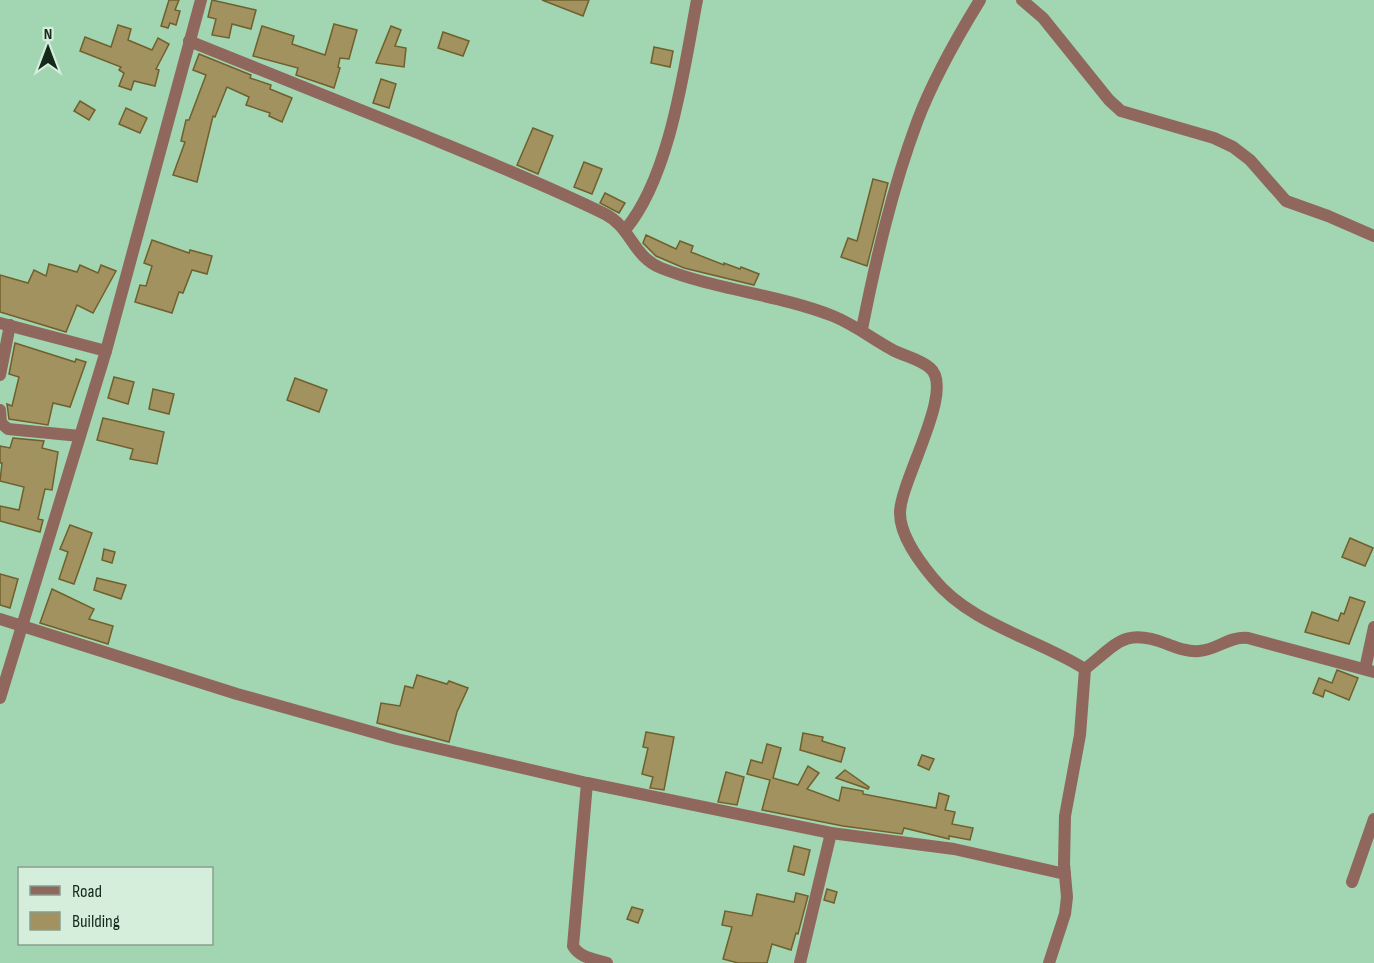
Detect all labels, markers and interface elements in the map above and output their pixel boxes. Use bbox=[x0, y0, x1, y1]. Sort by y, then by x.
north arrow bbox=[18, 18, 78, 78]
text: N bbox=[44, 25, 52, 44]
legend bbox=[18, 867, 213, 945]
text: Road bbox=[72, 881, 102, 902]
text: Building bbox=[72, 911, 120, 932]

